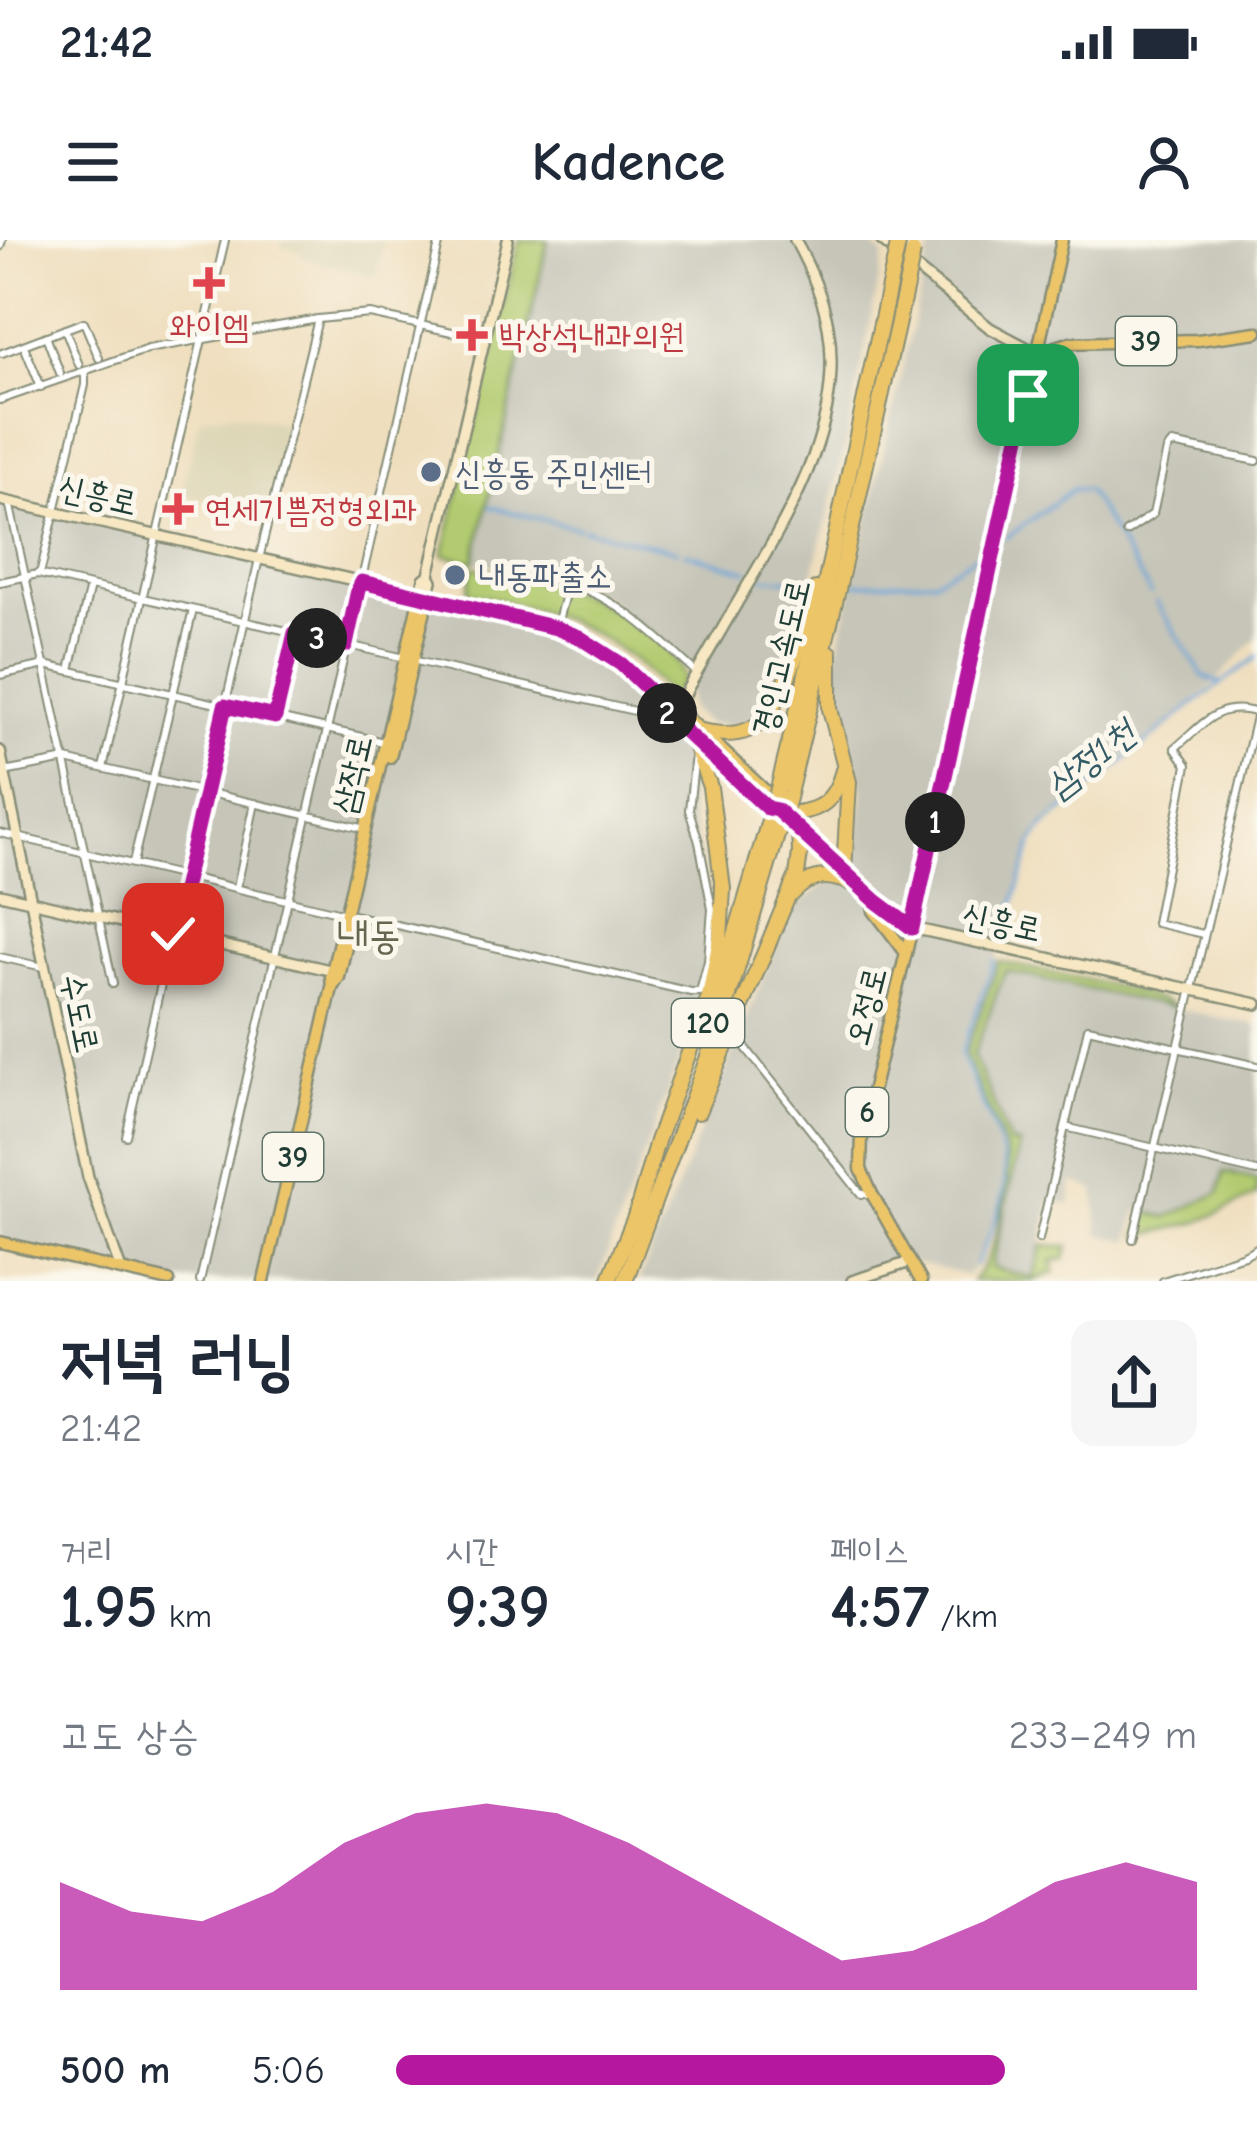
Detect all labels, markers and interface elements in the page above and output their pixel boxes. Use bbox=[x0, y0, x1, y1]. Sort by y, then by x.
text: 21:42 bbox=[60, 16, 153, 68]
icon: menu bbox=[60, 129, 126, 195]
icon: person bbox=[1131, 129, 1197, 195]
text: Kadence bbox=[532, 131, 725, 194]
marker: 와이엠 bbox=[193, 267, 225, 299]
place label: 와이엠 bbox=[169, 307, 249, 345]
place label: 박상석내과의원 bbox=[499, 317, 685, 355]
road number: 39 bbox=[1116, 317, 1176, 365]
marker: 박상석내과의원 bbox=[456, 319, 488, 351]
pin bbox=[977, 344, 1079, 446]
icon: arrive bbox=[995, 362, 1061, 428]
place label: 신흥동 주민센터 bbox=[455, 454, 652, 492]
marker: 신흥동 주민센터 bbox=[418, 459, 444, 485]
street label: 신흥로 bbox=[55, 468, 141, 522]
place label: 연세기쁨정형외과 bbox=[205, 491, 417, 529]
marker: 연세기쁨정형외과 bbox=[162, 493, 194, 525]
place label: 내동파출소 bbox=[479, 557, 612, 595]
marker: 내동파출소 bbox=[442, 562, 468, 588]
street label: 경인고속도로 bbox=[745, 575, 817, 739]
pin: 3 bbox=[287, 608, 347, 668]
text: 3 bbox=[309, 619, 325, 657]
pin: 2 bbox=[637, 683, 697, 743]
text: 2 bbox=[659, 694, 675, 732]
water label: 삼정1천 bbox=[1038, 710, 1146, 806]
street label: 삼작로 bbox=[325, 731, 379, 817]
pin: 1 bbox=[905, 792, 965, 852]
text: 1 bbox=[929, 803, 941, 841]
pin bbox=[122, 883, 224, 985]
street label: 신흥로 bbox=[959, 895, 1045, 949]
icon: check bbox=[140, 901, 206, 967]
district label: 내동 bbox=[338, 913, 400, 958]
street label: 오정로 bbox=[838, 963, 894, 1049]
street label: 수도로 bbox=[53, 970, 107, 1056]
road number: 120 bbox=[672, 999, 744, 1047]
road number: 6 bbox=[846, 1088, 888, 1136]
road number: 39 bbox=[263, 1133, 323, 1181]
button: share bbox=[1071, 1320, 1197, 1446]
text: 저녁 러닝 bbox=[60, 1323, 296, 1399]
text: 21:42 bbox=[60, 1406, 142, 1451]
text: 거리 bbox=[60, 1532, 113, 1570]
text: 시간 bbox=[445, 1532, 498, 1570]
text: 페이스 bbox=[830, 1532, 910, 1570]
text: 1.95 bbox=[60, 1573, 158, 1642]
text: 9:39 bbox=[445, 1573, 550, 1642]
text: 4:57 bbox=[830, 1573, 929, 1642]
text: km bbox=[158, 1597, 212, 1635]
text: /km bbox=[929, 1597, 998, 1635]
text: 233–249 m bbox=[1009, 1713, 1197, 1758]
text: 고도 상승 bbox=[60, 1714, 199, 1759]
text: 500 m bbox=[60, 2048, 170, 2093]
text: 5:06 bbox=[252, 2048, 325, 2093]

